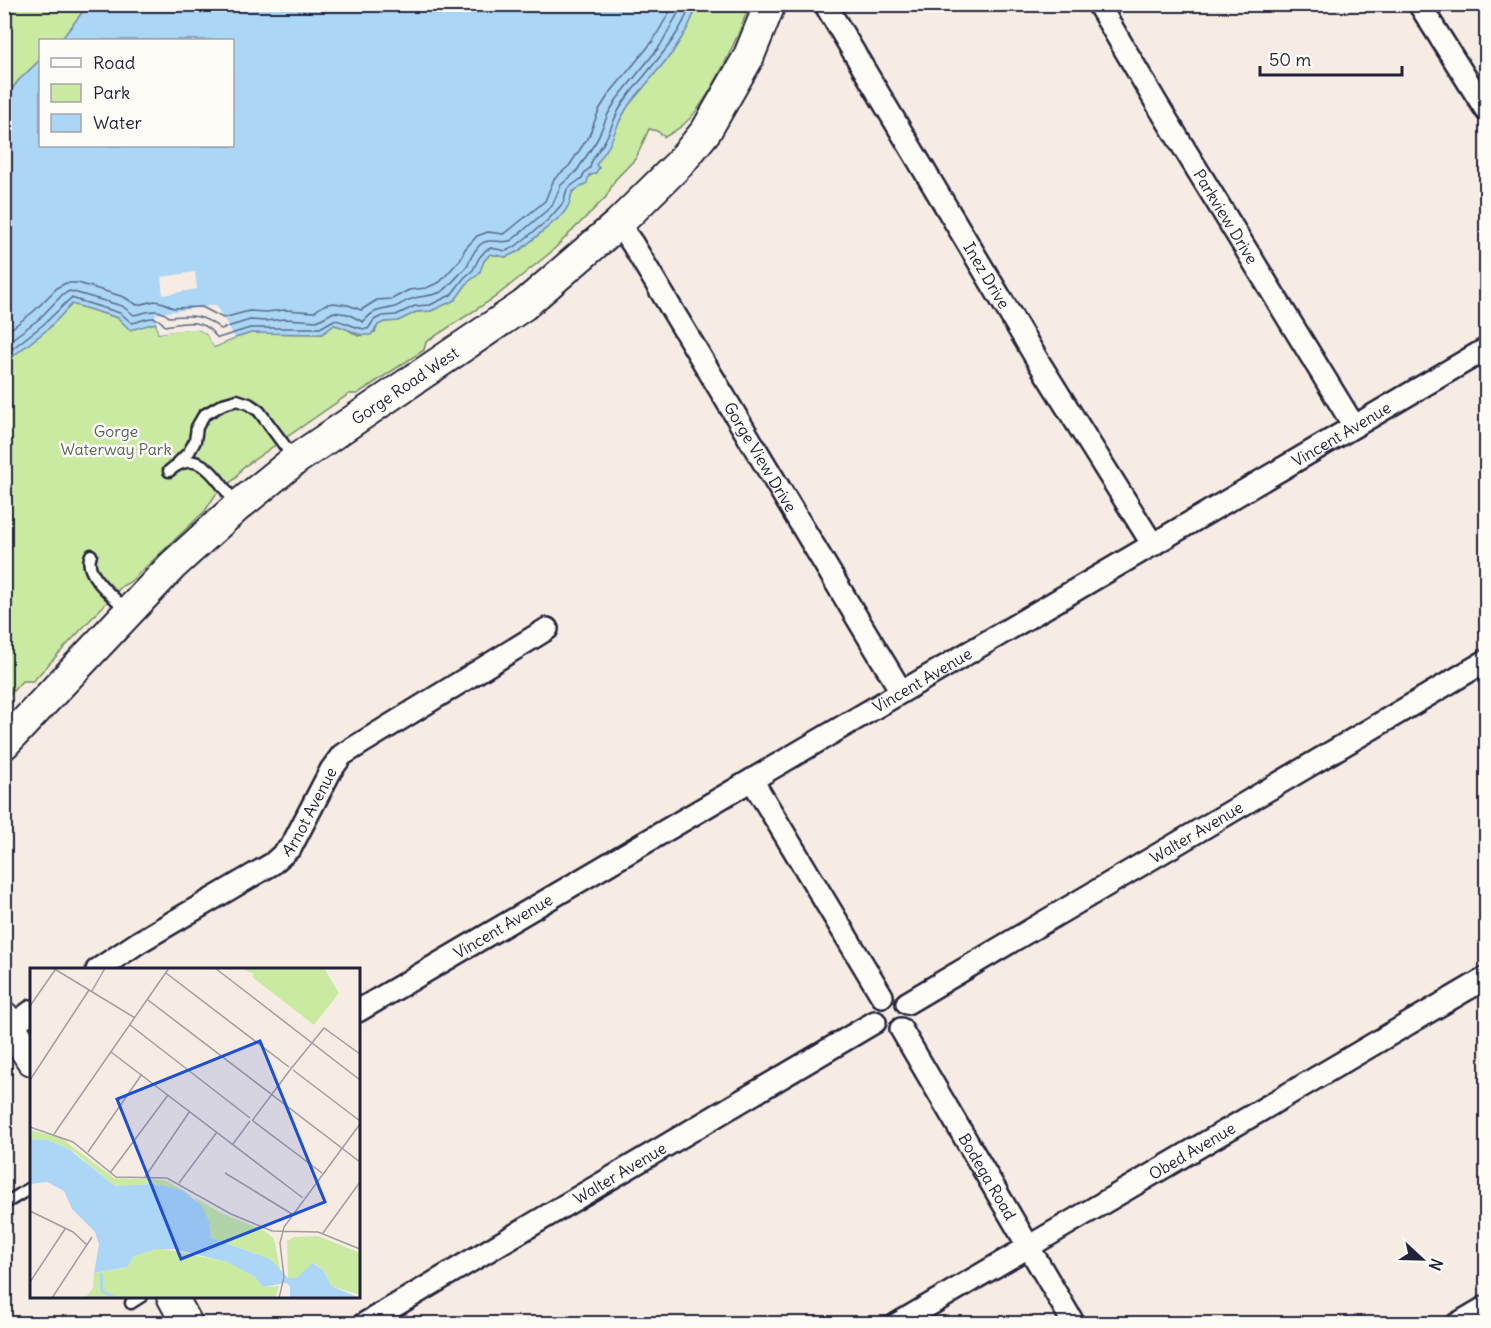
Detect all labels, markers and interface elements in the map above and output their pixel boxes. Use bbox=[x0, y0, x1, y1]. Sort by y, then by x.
legend bbox=[39, 39, 234, 147]
scale bar bbox=[1260, 39, 1402, 77]
text: 50 m bbox=[1269, 48, 1311, 71]
text: Road bbox=[93, 51, 136, 74]
text: Park bbox=[93, 81, 130, 104]
text: Water bbox=[93, 111, 143, 134]
street label: Parkview Drive bbox=[1189, 166, 1262, 268]
street label: Inez Drive bbox=[959, 238, 1014, 312]
street label: Gorge Road West bbox=[348, 342, 463, 429]
street label: Vincent Avenue bbox=[1288, 397, 1394, 471]
street label: Gorge View Drive bbox=[720, 398, 801, 515]
park label: Gorge Waterway Park bbox=[60, 421, 172, 459]
street label: Vincent Avenue bbox=[869, 643, 975, 717]
street label: Arnot Avenue bbox=[278, 764, 341, 861]
street label: Walter Avenue bbox=[1146, 797, 1246, 867]
street label: Vincent Avenue bbox=[450, 889, 556, 963]
inset map bbox=[30, 968, 360, 1298]
street label: Obed Avenue bbox=[1145, 1118, 1239, 1184]
street label: Bodega Road bbox=[954, 1130, 1021, 1223]
street label: Walter Avenue bbox=[570, 1138, 670, 1208]
north arrow bbox=[1392, 1229, 1452, 1289]
text: N bbox=[1425, 1256, 1447, 1273]

